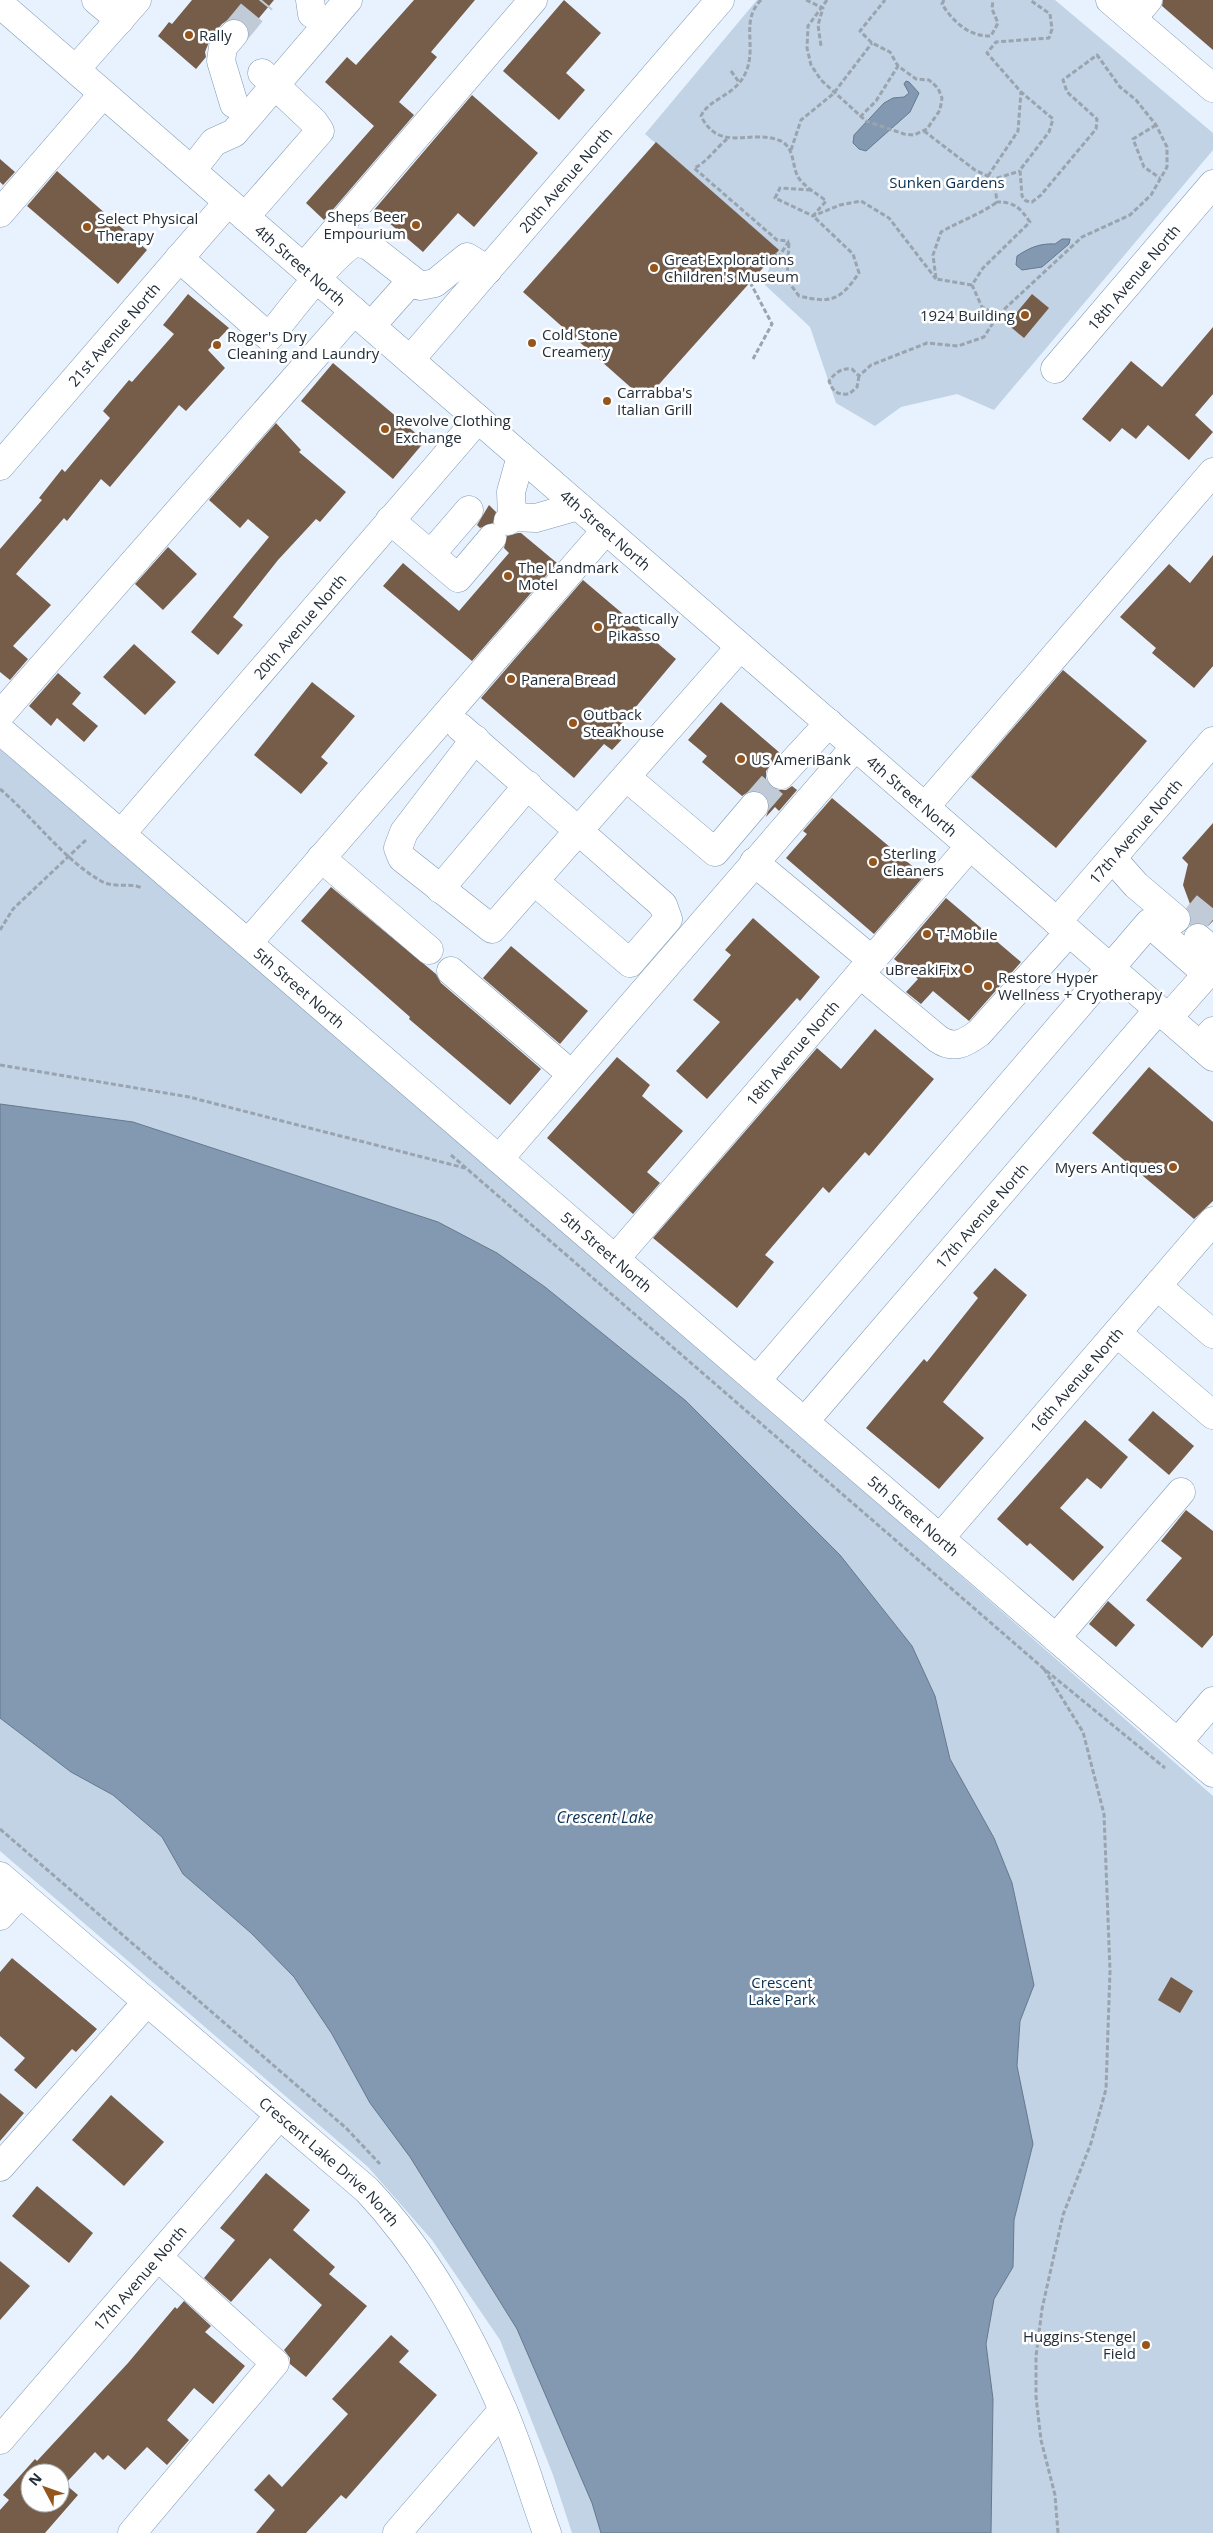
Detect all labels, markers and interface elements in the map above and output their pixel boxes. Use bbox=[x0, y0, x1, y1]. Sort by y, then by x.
place label: Rally bbox=[199, 25, 232, 45]
marker: Rally bbox=[183, 29, 195, 41]
street label: 20th Avenue North bbox=[514, 123, 616, 237]
park label: Sunken Gardens bbox=[889, 172, 1005, 192]
place label: Sheps Beer Empourium bbox=[323, 206, 406, 243]
place label: Select Physical Therapy bbox=[97, 208, 198, 245]
marker: Sheps Beer Empourium bbox=[410, 219, 422, 231]
street label: 4th Street North bbox=[251, 220, 350, 310]
street label: 18th Avenue North bbox=[1083, 220, 1184, 334]
marker: Select Physical Therapy bbox=[81, 221, 93, 233]
place label: Great Explorations Children's Museum bbox=[664, 249, 799, 286]
marker: Great Explorations Children's Museum bbox=[648, 262, 660, 274]
street label: 21st Avenue North bbox=[63, 278, 164, 390]
place label: 1924 Building bbox=[920, 305, 1015, 325]
marker: 1924 Building bbox=[1019, 309, 1031, 321]
place label: Cold Stone Creamery bbox=[542, 324, 618, 361]
place label: Roger's Dry Cleaning and Laundry bbox=[227, 326, 380, 363]
marker: Cold Stone Creamery bbox=[526, 337, 538, 349]
marker: Roger's Dry Cleaning and Laundry bbox=[211, 339, 223, 351]
place label: Carrabba's Italian Grill bbox=[617, 382, 693, 419]
marker: Carrabba's Italian Grill bbox=[601, 395, 613, 407]
place label: Revolve Clothing Exchange bbox=[395, 410, 511, 447]
marker: Revolve Clothing Exchange bbox=[379, 423, 391, 435]
street label: 4th Street North bbox=[556, 485, 655, 575]
place label: The Landmark Motel bbox=[518, 557, 619, 594]
street label: 20th Avenue North bbox=[249, 569, 351, 683]
marker: The Landmark Motel bbox=[502, 570, 514, 582]
place label: Practically Pikasso bbox=[608, 608, 679, 645]
marker: Practically Pikasso bbox=[592, 621, 604, 633]
place label: Panera Bread bbox=[521, 669, 616, 689]
marker: Panera Bread bbox=[505, 673, 517, 685]
place label: Outback Steakhouse bbox=[583, 704, 664, 741]
marker: Outback Steakhouse bbox=[567, 717, 579, 729]
place label: US AmeriBank bbox=[751, 749, 851, 769]
street label: 4th Street North bbox=[863, 751, 962, 841]
marker: US AmeriBank bbox=[735, 753, 747, 765]
street label: 17th Avenue North bbox=[1084, 774, 1186, 888]
place label: Sterling Cleaners bbox=[883, 843, 944, 880]
marker: Sterling Cleaners bbox=[867, 856, 879, 868]
place label: T-Mobile bbox=[937, 924, 998, 944]
marker: T-Mobile bbox=[921, 928, 933, 940]
street label: 5th Street North bbox=[250, 943, 349, 1032]
place label: uBreakiFix bbox=[885, 959, 958, 979]
marker: uBreakiFix bbox=[962, 963, 974, 975]
place label: Restore Hyper Wellness + Cryotherapy bbox=[998, 967, 1163, 1004]
marker: Restore Hyper Wellness + Cryotherapy bbox=[982, 980, 994, 992]
street label: 18th Avenue North bbox=[741, 996, 843, 1110]
place label: Myers Antiques bbox=[1055, 1157, 1163, 1177]
street label: 17th Avenue North bbox=[931, 1159, 1032, 1272]
marker: Myers Antiques bbox=[1167, 1161, 1179, 1173]
street label: 5th Street North bbox=[557, 1207, 656, 1296]
street label: 16th Avenue North bbox=[1025, 1323, 1127, 1436]
street label: 5th Street North bbox=[864, 1471, 963, 1560]
water label: Crescent Lake bbox=[557, 1806, 654, 1828]
park label: Crescent Lake Park bbox=[748, 1972, 816, 2009]
street label: Crescent Lake Drive North bbox=[255, 2092, 404, 2230]
street label: 17th Avenue North bbox=[89, 2221, 191, 2335]
place label: Huggins-Stengel Field bbox=[1023, 2326, 1136, 2363]
marker: Huggins-Stengel Field bbox=[1140, 2339, 1152, 2351]
north arrow bbox=[20, 2463, 70, 2513]
text: N bbox=[24, 2469, 46, 2490]

